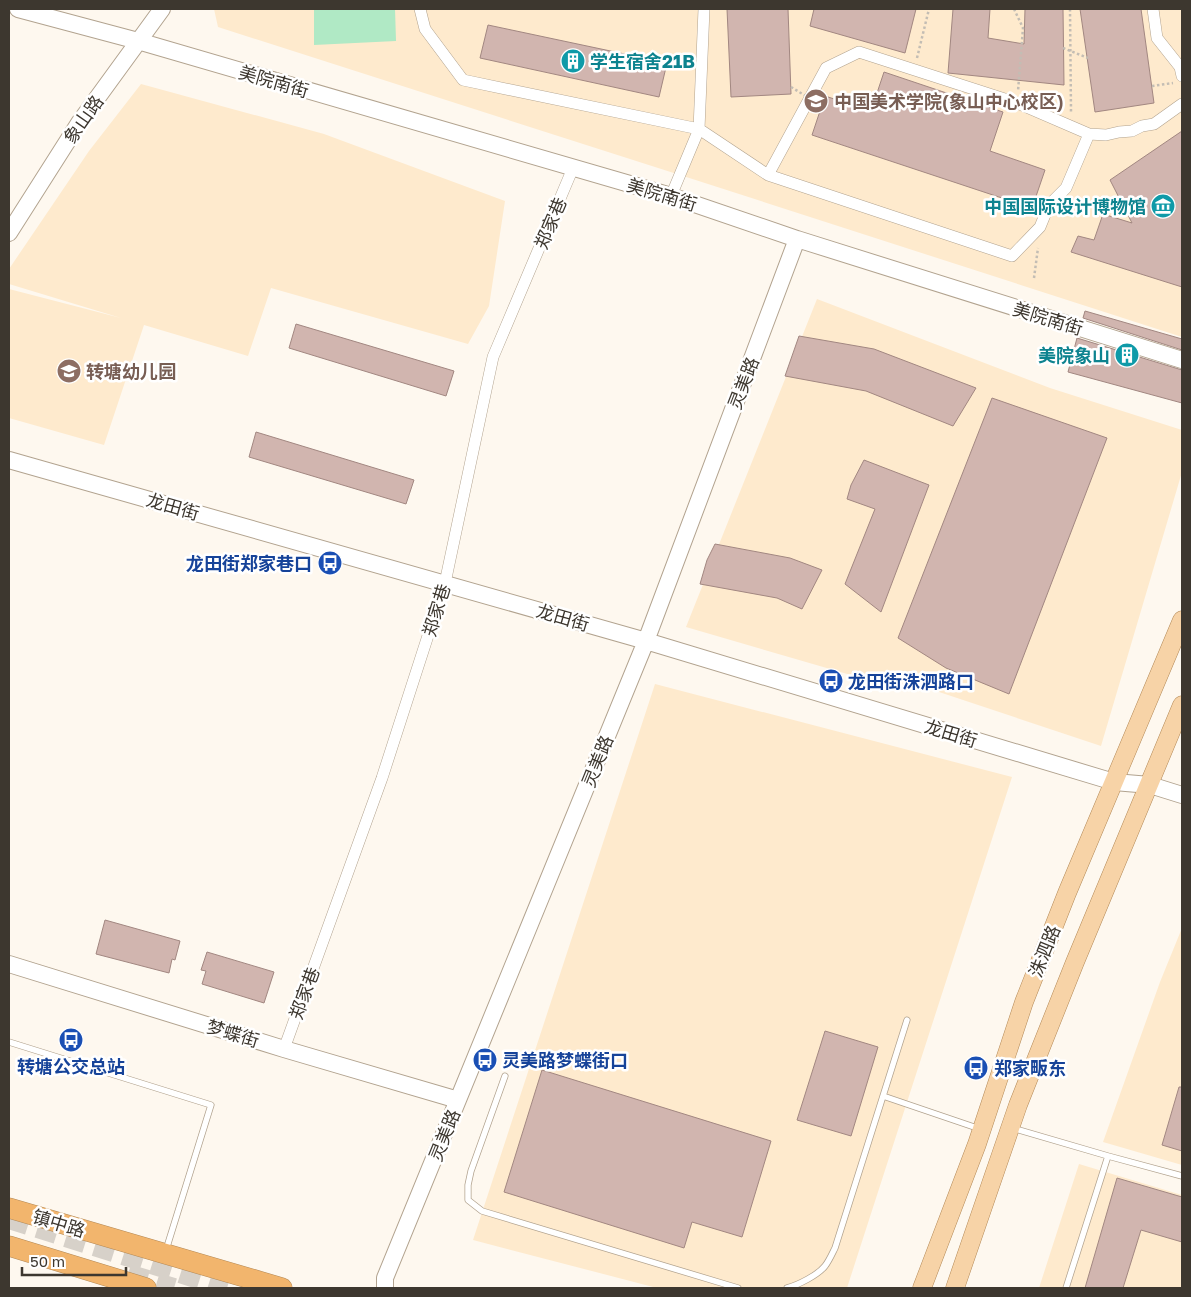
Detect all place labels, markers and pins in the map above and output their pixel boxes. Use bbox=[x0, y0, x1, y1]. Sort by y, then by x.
building icon: 学生宿舍21B bbox=[560, 48, 586, 74]
place label: 学生宿舍21B bbox=[590, 50, 695, 72]
school or university icon: 中国美术学院(象山中心校区) bbox=[803, 88, 829, 114]
place label: 中国美术学院(象山中心校区) bbox=[834, 90, 1064, 112]
museum icon: 中国国际设计博物馆 bbox=[1150, 193, 1176, 219]
place label: 中国国际设计博物馆 bbox=[984, 195, 1146, 217]
building icon: 美院象山 bbox=[1114, 342, 1140, 368]
place label: 美院象山 bbox=[1038, 344, 1110, 366]
school or university icon: 转塘幼儿园 bbox=[56, 358, 82, 384]
place label: 转塘幼儿园 bbox=[86, 360, 176, 382]
bus stop icon: 龙田街郑家巷口 bbox=[317, 550, 343, 576]
place label: 龙田街郑家巷口 bbox=[186, 552, 312, 574]
bus stop icon: 龙田街洙泗路口 bbox=[818, 668, 844, 694]
place label: 龙田街洙泗路口 bbox=[848, 670, 974, 692]
bus stop icon: 转塘公交总站 bbox=[58, 1027, 84, 1053]
bus stop icon: 灵美路梦蝶街口 bbox=[472, 1047, 498, 1073]
place label: 灵美路梦蝶街口 bbox=[502, 1049, 628, 1071]
place label: 转塘公交总站 bbox=[17, 1055, 125, 1077]
bus stop icon: 郑家畈东 bbox=[963, 1055, 989, 1081]
place label: 郑家畈东 bbox=[994, 1057, 1066, 1079]

